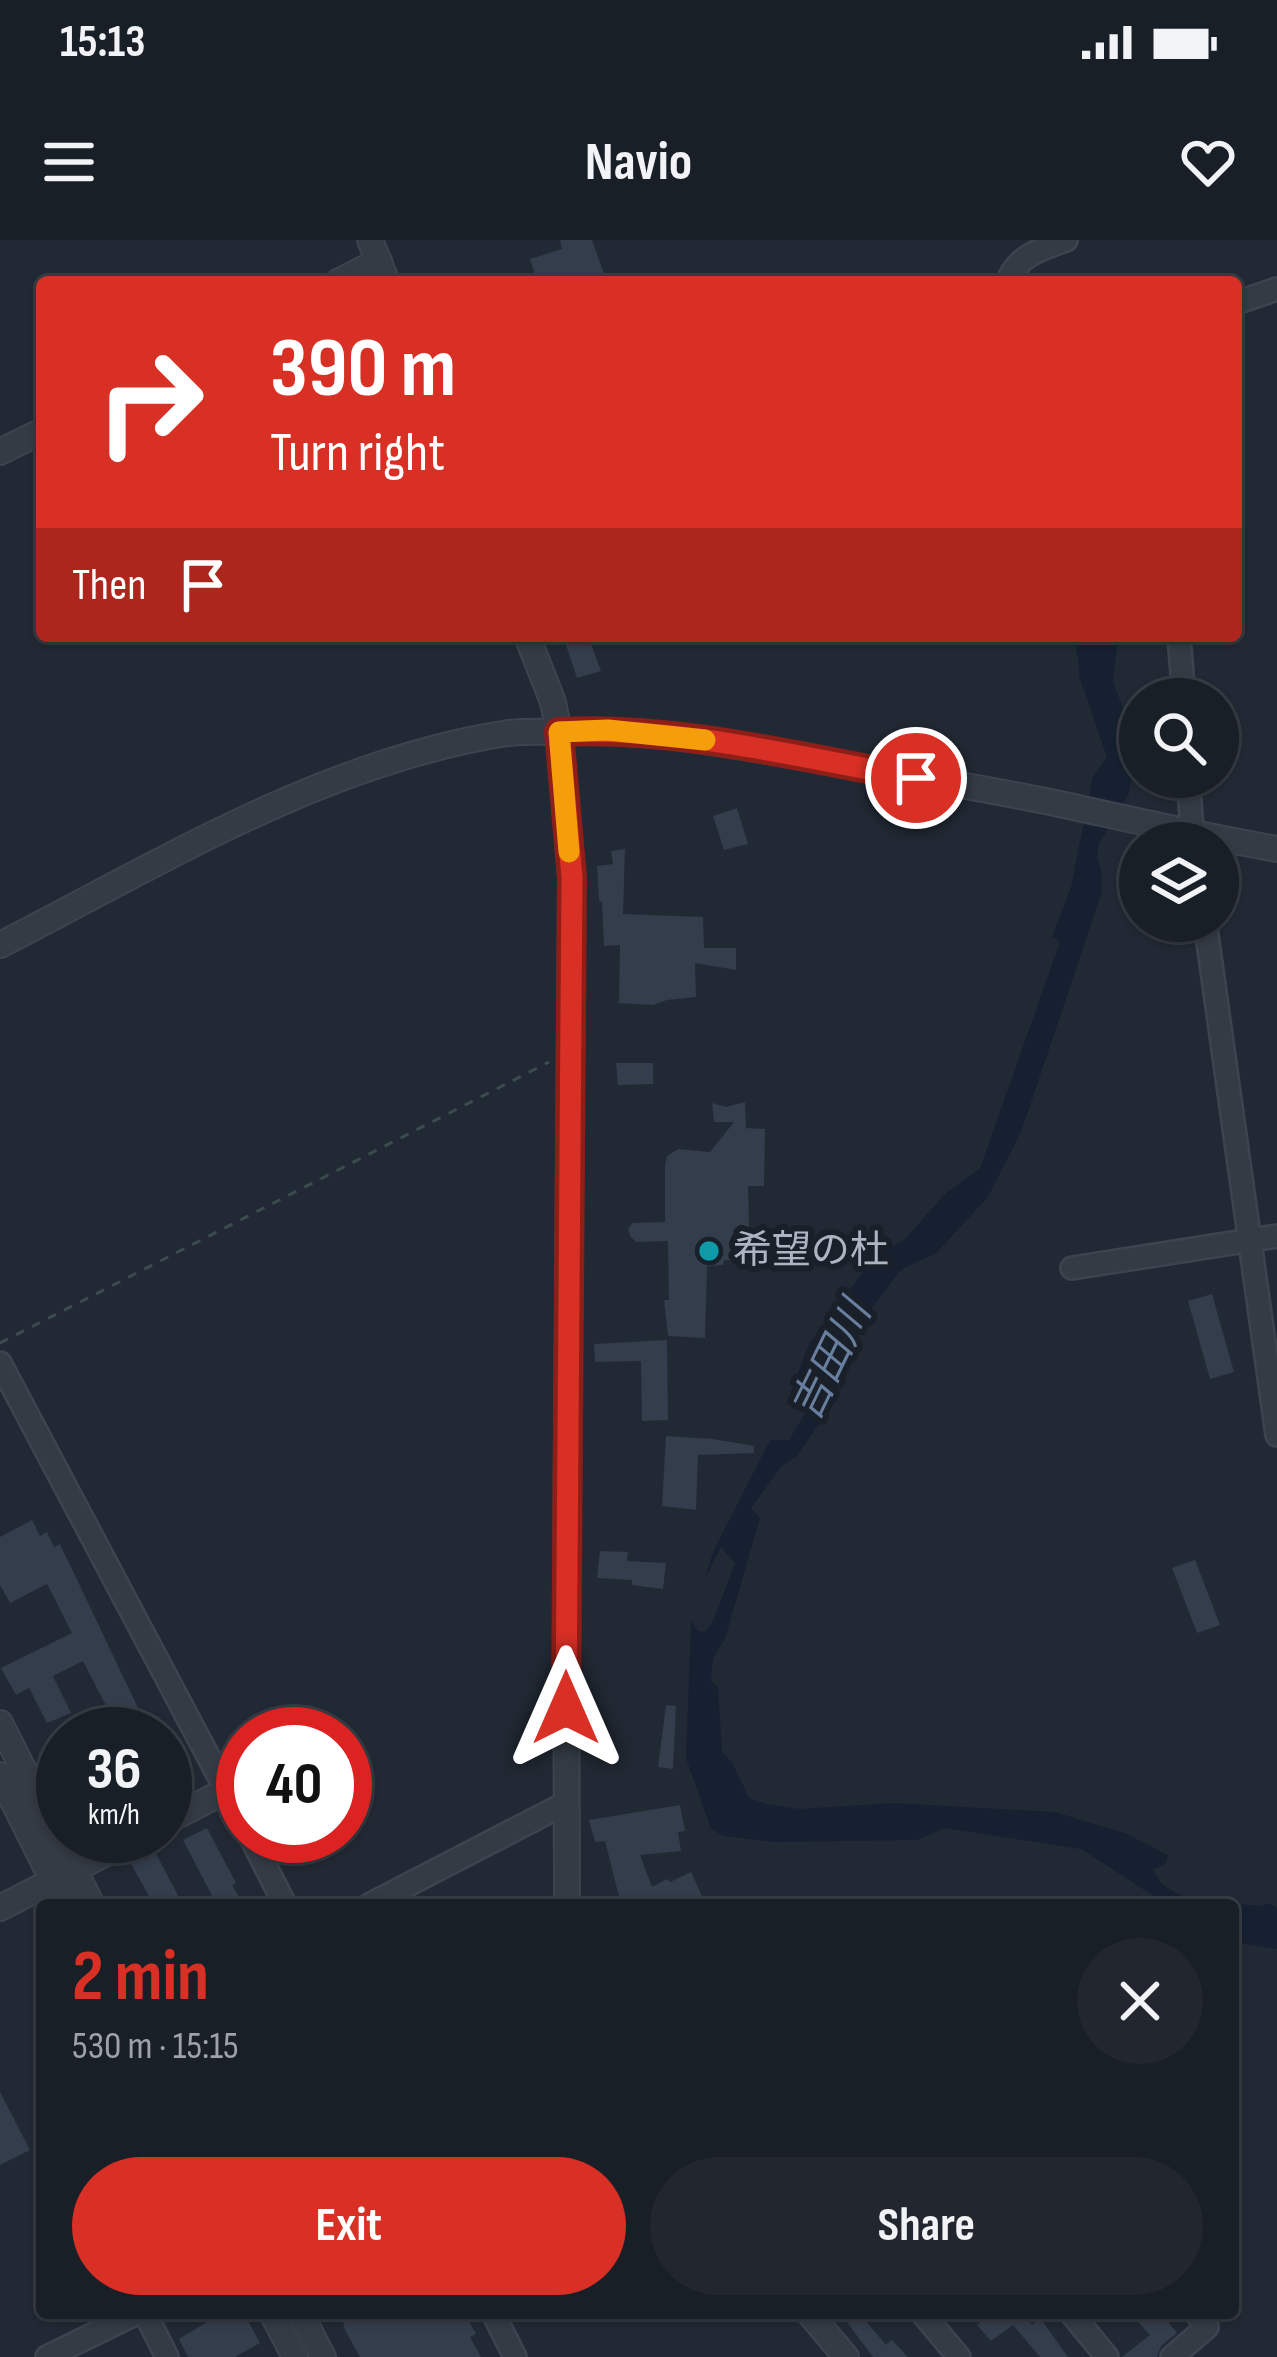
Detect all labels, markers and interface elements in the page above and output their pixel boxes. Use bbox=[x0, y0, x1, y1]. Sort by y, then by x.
text: 15:13 bbox=[60, 15, 145, 70]
icon: menu bbox=[36, 129, 102, 195]
icon: heart bbox=[1175, 129, 1241, 195]
text: Navio bbox=[585, 130, 692, 195]
text: 390 m bbox=[270, 319, 456, 420]
icon: right bbox=[72, 324, 228, 480]
text: Turn right bbox=[270, 421, 445, 486]
icon: arrive bbox=[170, 552, 236, 618]
text: Then bbox=[72, 558, 146, 613]
map controls bbox=[1119, 678, 1239, 942]
button: search bbox=[1119, 678, 1239, 798]
pin bbox=[865, 727, 967, 829]
icon: arrive bbox=[883, 745, 949, 811]
button: layers bbox=[1119, 822, 1239, 942]
place label: 希望の杜 bbox=[733, 1228, 889, 1275]
marker: 希望の杜 bbox=[696, 1238, 722, 1264]
water label: 吉田川 bbox=[781, 1290, 884, 1429]
position arrow bbox=[503, 1645, 629, 1771]
speed limit sign: 40 bbox=[216, 1707, 372, 1863]
text: 36 bbox=[86, 1734, 142, 1806]
text: km/h bbox=[88, 1797, 140, 1833]
text: 2 min bbox=[72, 1934, 209, 2021]
button: close bbox=[1077, 1938, 1203, 2064]
text: 530 m · 15:15 bbox=[72, 2023, 239, 2070]
button: Exit bbox=[72, 2157, 626, 2295]
button: Share bbox=[650, 2157, 1203, 2295]

